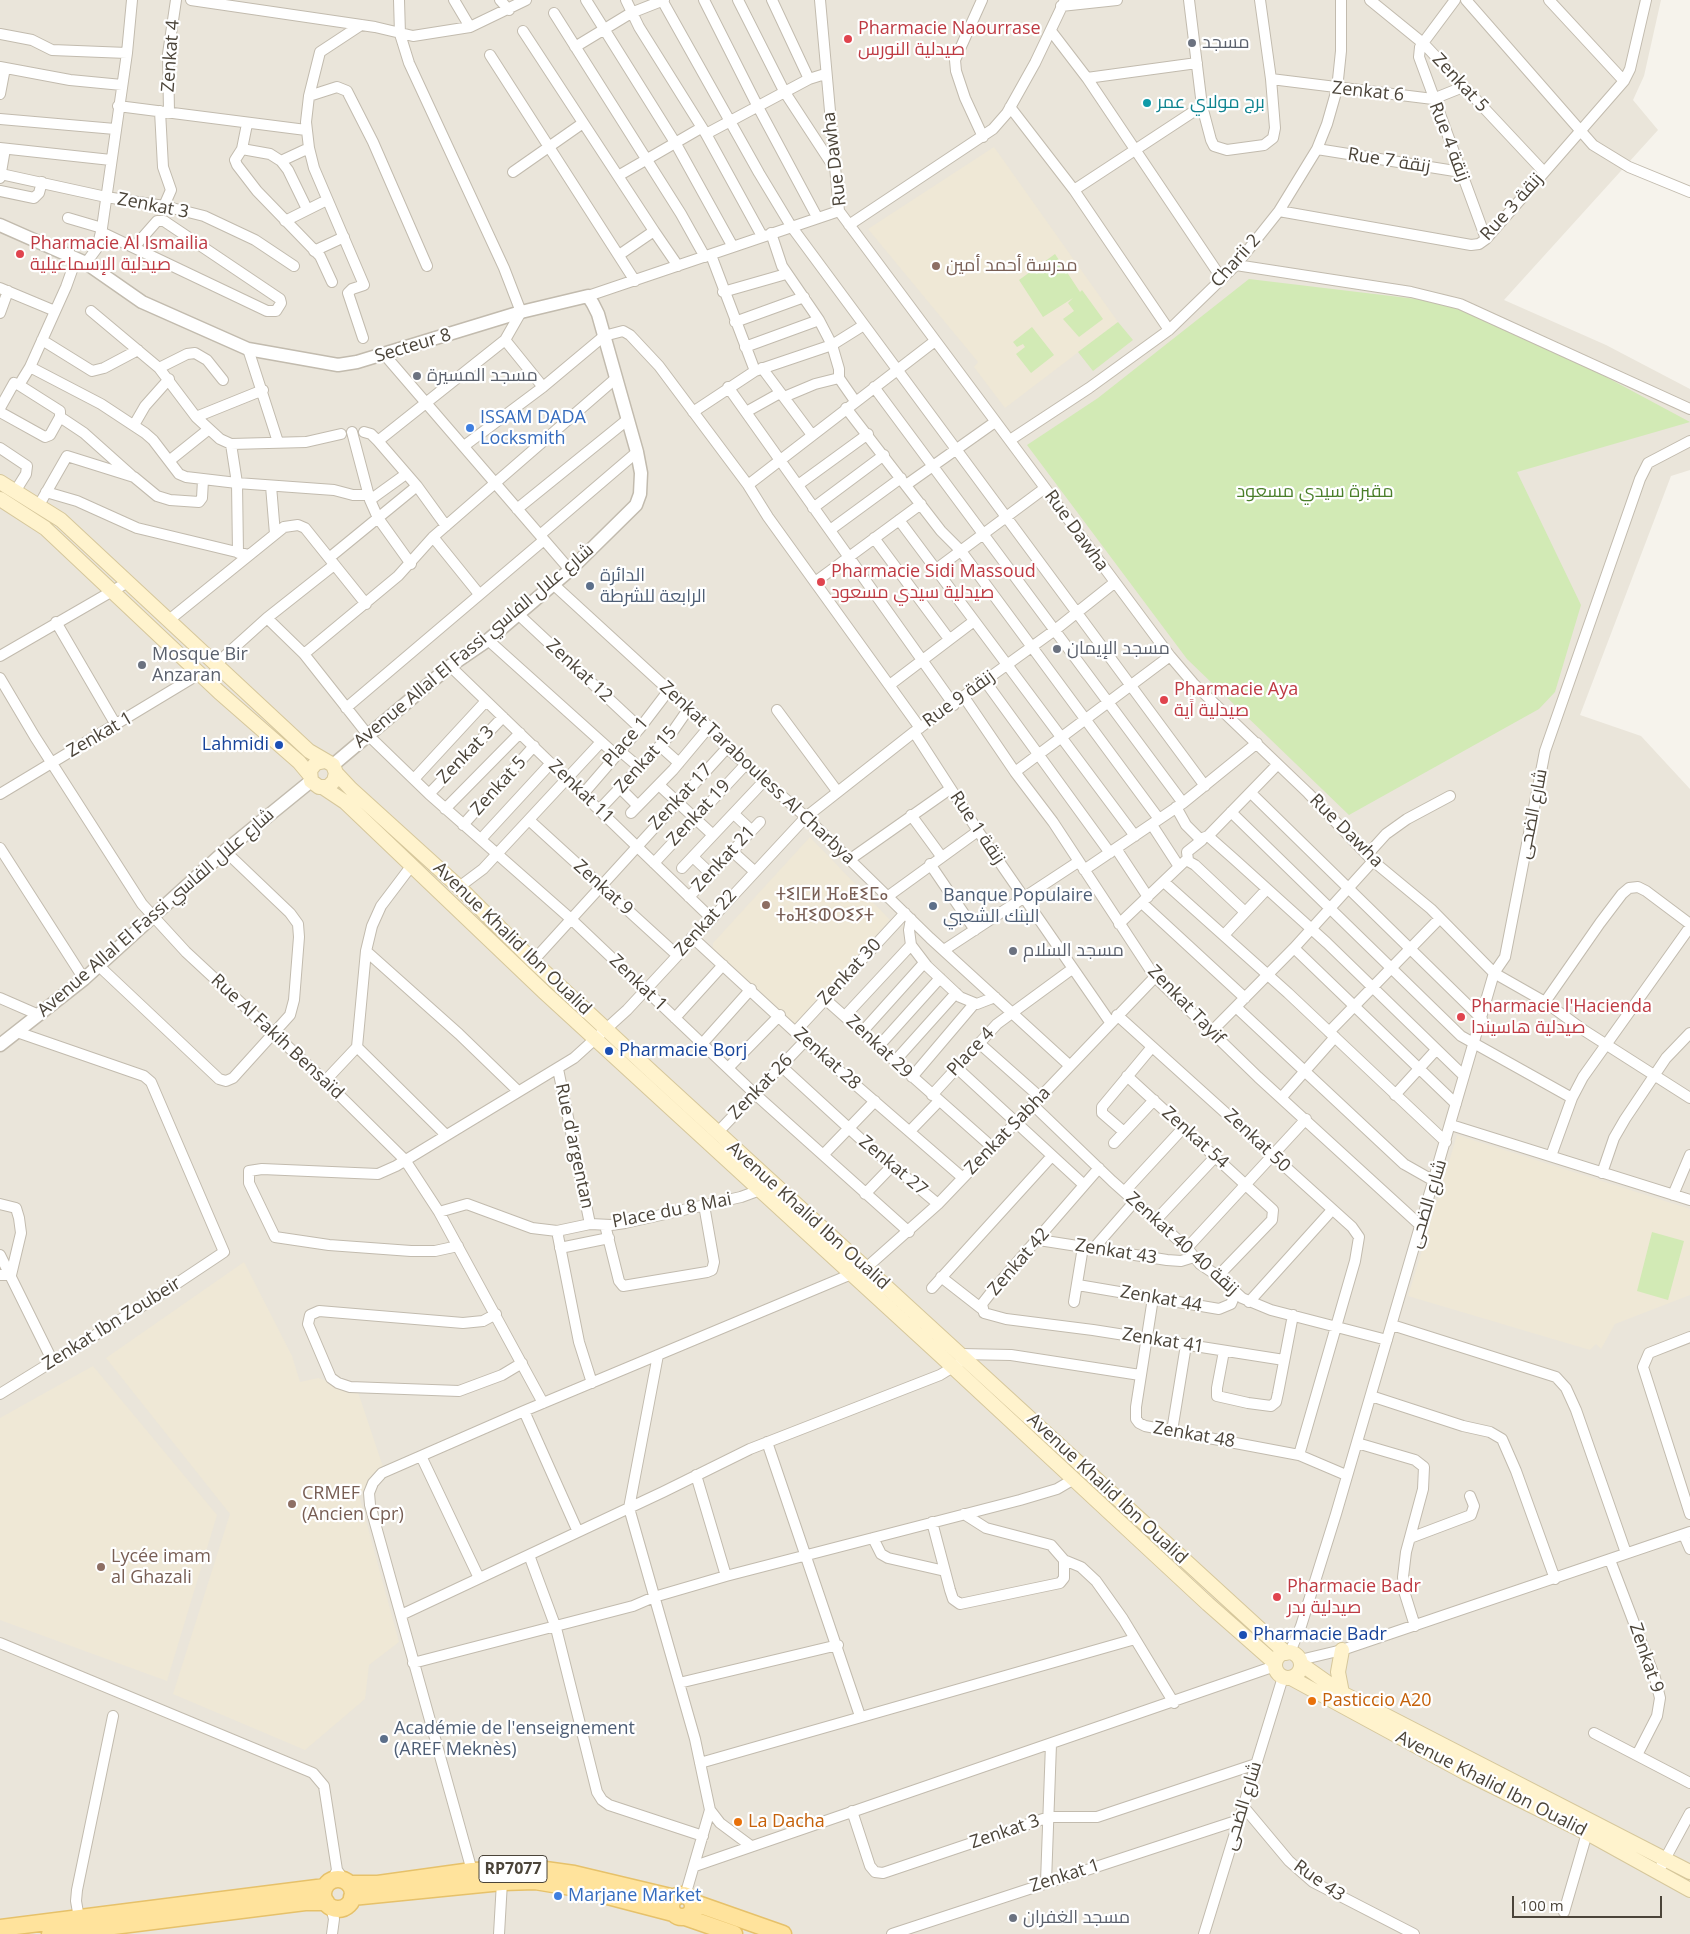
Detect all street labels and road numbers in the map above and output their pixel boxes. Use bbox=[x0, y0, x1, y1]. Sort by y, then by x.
street label: Zenkat 4 bbox=[158, 19, 184, 93]
street label: Zenkat 5 bbox=[1427, 49, 1493, 117]
street label: Zenkat 6 bbox=[1331, 77, 1405, 107]
street label: Rue 4 زنقة bbox=[1424, 99, 1474, 185]
street label: Rue Dawha bbox=[818, 111, 852, 207]
street label: Rue 7 زنقة bbox=[1346, 144, 1432, 178]
street label: Rue 3 زنقة bbox=[1476, 169, 1548, 245]
street label: Zenkat 3 bbox=[115, 189, 191, 223]
street label: Charii 2 bbox=[1207, 230, 1265, 292]
street label: Secteur 8 bbox=[372, 324, 454, 368]
street label: Rue Dawha bbox=[1039, 486, 1113, 576]
street label: Avenue Allal El Fassi شارع علال الفاسي bbox=[350, 539, 598, 753]
street label: Zenkat 12 bbox=[541, 635, 617, 707]
street label: Rue 9 زنقة bbox=[919, 666, 999, 732]
street label: Zenkat Tarabouless Al Charbya bbox=[655, 677, 859, 869]
street label: Zenkat 1 bbox=[63, 708, 137, 762]
street label: Place 1 bbox=[598, 713, 654, 771]
street label: Zenkat 3 bbox=[433, 721, 499, 789]
street label: Zenkat 15 bbox=[610, 722, 682, 798]
street label: Zenkat 5 bbox=[467, 752, 531, 820]
street label: Zenkat 11 bbox=[544, 756, 618, 828]
street label: Zenkat 17 bbox=[645, 759, 717, 835]
street label: شارع الضحى bbox=[1514, 767, 1552, 861]
street label: Zenkat 19 bbox=[663, 775, 735, 851]
street label: Rue 1 زنقة bbox=[945, 787, 1009, 869]
street label: Rue Dawha bbox=[1305, 790, 1387, 872]
street label: Avenue Allal El Fassi شارع علال الفاسي bbox=[33, 804, 279, 1022]
street label: Zenkat 21 bbox=[688, 821, 760, 897]
street label: Zenkat 9 bbox=[569, 856, 637, 920]
street label: Avenue Khalid Ibn Oualid bbox=[429, 858, 595, 1020]
street label: Zenkat 22 bbox=[670, 885, 742, 961]
street label: Zenkat 30 bbox=[814, 934, 886, 1010]
street label: Zenkat 1 bbox=[604, 950, 672, 1016]
street label: Zenkat Tayif bbox=[1143, 961, 1229, 1049]
street label: Rue Al Fakih Bensaïd bbox=[206, 970, 348, 1104]
street label: Zenkat 29 bbox=[841, 1011, 917, 1083]
street label: Zenkat 28 bbox=[789, 1023, 865, 1095]
street label: Place 4 bbox=[943, 1023, 999, 1081]
street label: Zenkat 26 bbox=[725, 1050, 797, 1124]
street label: Rue d'argentan bbox=[550, 1081, 598, 1211]
street label: Zenkat Sabha bbox=[961, 1083, 1055, 1179]
street label: Zenkat 54 bbox=[1157, 1102, 1233, 1174]
street label: Zenkat 50 bbox=[1219, 1105, 1295, 1177]
street label: Zenkat 27 bbox=[854, 1131, 932, 1201]
street label: Avenue Khalid Ibn Oualid bbox=[722, 1137, 894, 1295]
street label: شارع الضحى bbox=[1404, 1157, 1452, 1251]
street label: Zenkat 40 زنقة 40 bbox=[1121, 1188, 1243, 1300]
street label: Place du 8 Mai bbox=[610, 1189, 734, 1233]
street label: Zenkat 42 bbox=[984, 1224, 1054, 1300]
street label: Zenkat 43 bbox=[1074, 1235, 1158, 1269]
street label: Zenkat Ibn Zoubeir bbox=[39, 1273, 185, 1375]
street label: Zenkat 44 bbox=[1118, 1281, 1204, 1317]
street label: Zenkat 41 bbox=[1121, 1324, 1205, 1358]
street label: Avenue Khalid Ibn Oualid bbox=[1022, 1409, 1192, 1569]
street label: Zenkat 48 bbox=[1151, 1417, 1237, 1453]
street label: Zenkat 9 bbox=[1624, 1620, 1668, 1696]
street label: Avenue Khalid Ibn Oualid bbox=[1392, 1726, 1590, 1842]
street label: شارع الضحى bbox=[1219, 1759, 1267, 1853]
street label: Zenkat 3 bbox=[967, 1810, 1043, 1854]
street label: Zenkat 1 bbox=[1027, 1855, 1103, 1897]
road number: RP7077 bbox=[479, 1856, 547, 1882]
street label: Rue 43 bbox=[1289, 1856, 1349, 1906]

